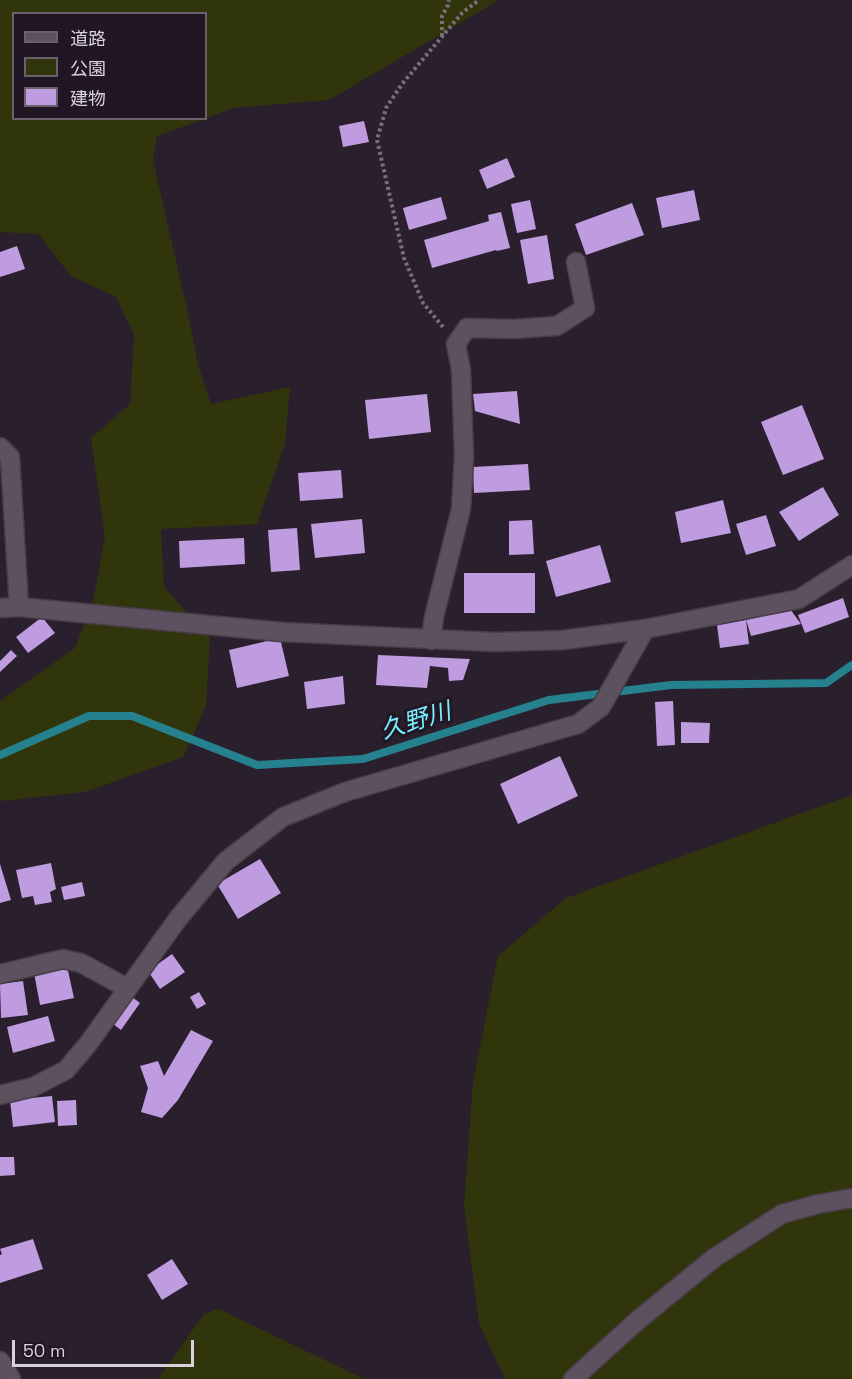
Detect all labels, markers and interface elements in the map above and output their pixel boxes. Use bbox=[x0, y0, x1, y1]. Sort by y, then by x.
legend bbox=[12, 12, 207, 120]
text: 道路 bbox=[70, 27, 106, 50]
text: 公園 bbox=[70, 57, 106, 80]
text: 建物 bbox=[70, 87, 106, 110]
water label: 久野川 bbox=[377, 698, 455, 746]
scale bar bbox=[15, 1328, 196, 1366]
text: 50 m bbox=[23, 1339, 65, 1362]

